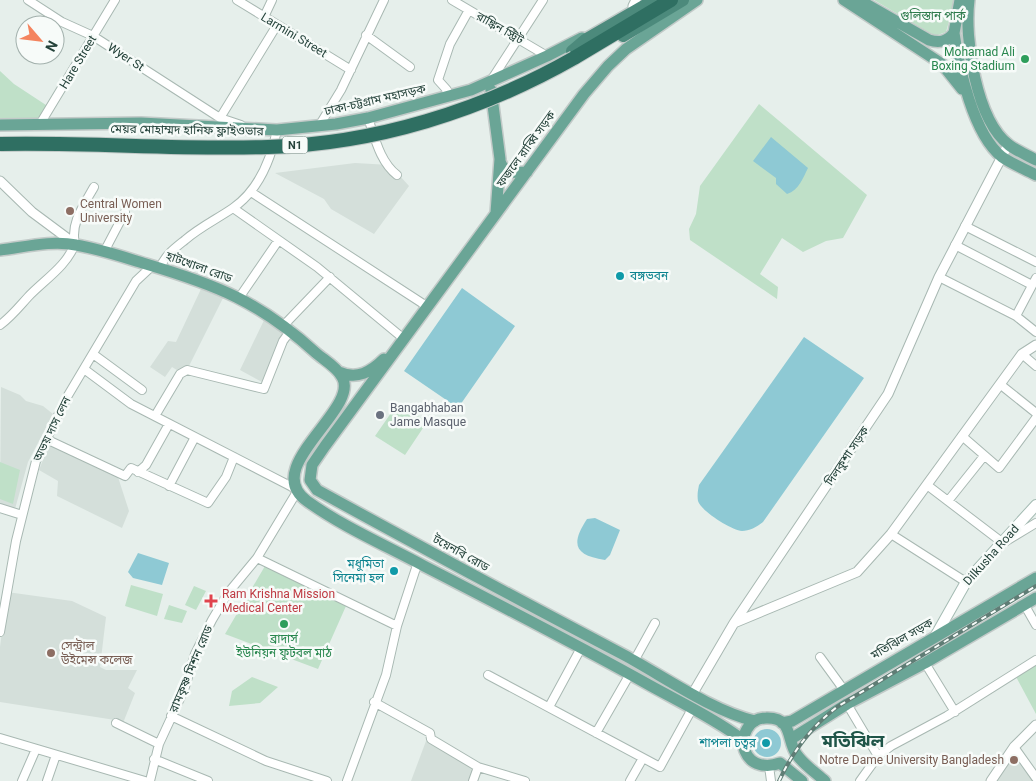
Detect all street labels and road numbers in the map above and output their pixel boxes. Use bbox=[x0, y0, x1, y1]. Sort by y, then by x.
street label: রাঙ্কিন স্ট্রিট bbox=[473, 7, 527, 47]
street label: Larmini Street bbox=[258, 10, 330, 60]
street label: Hare Street bbox=[57, 33, 99, 91]
street label: Wyer St bbox=[105, 40, 147, 74]
street label: ঢাকা-চট্টগ্রাম মহাসড়ক bbox=[322, 80, 427, 119]
street label: ফজলে রাব্বি সড়ক bbox=[492, 107, 558, 191]
street label: মেয়র মোহাম্মদ হানিফ ফ্লাইওভার bbox=[110, 121, 265, 138]
road number: N1 bbox=[282, 136, 308, 154]
street label: হাটখোলা রোড bbox=[163, 247, 235, 286]
street label: অভয় দাস লেন bbox=[30, 394, 74, 465]
street label: দিলকুশা সড়ক bbox=[821, 423, 873, 490]
street label: Dilkusha Road bbox=[960, 522, 1022, 588]
street label: টয়েনবি রোড bbox=[430, 530, 492, 574]
street label: মতিঝিল সড়ক bbox=[867, 615, 936, 663]
street label: রামকৃষ্ণ মিশন রোড bbox=[165, 623, 217, 716]

